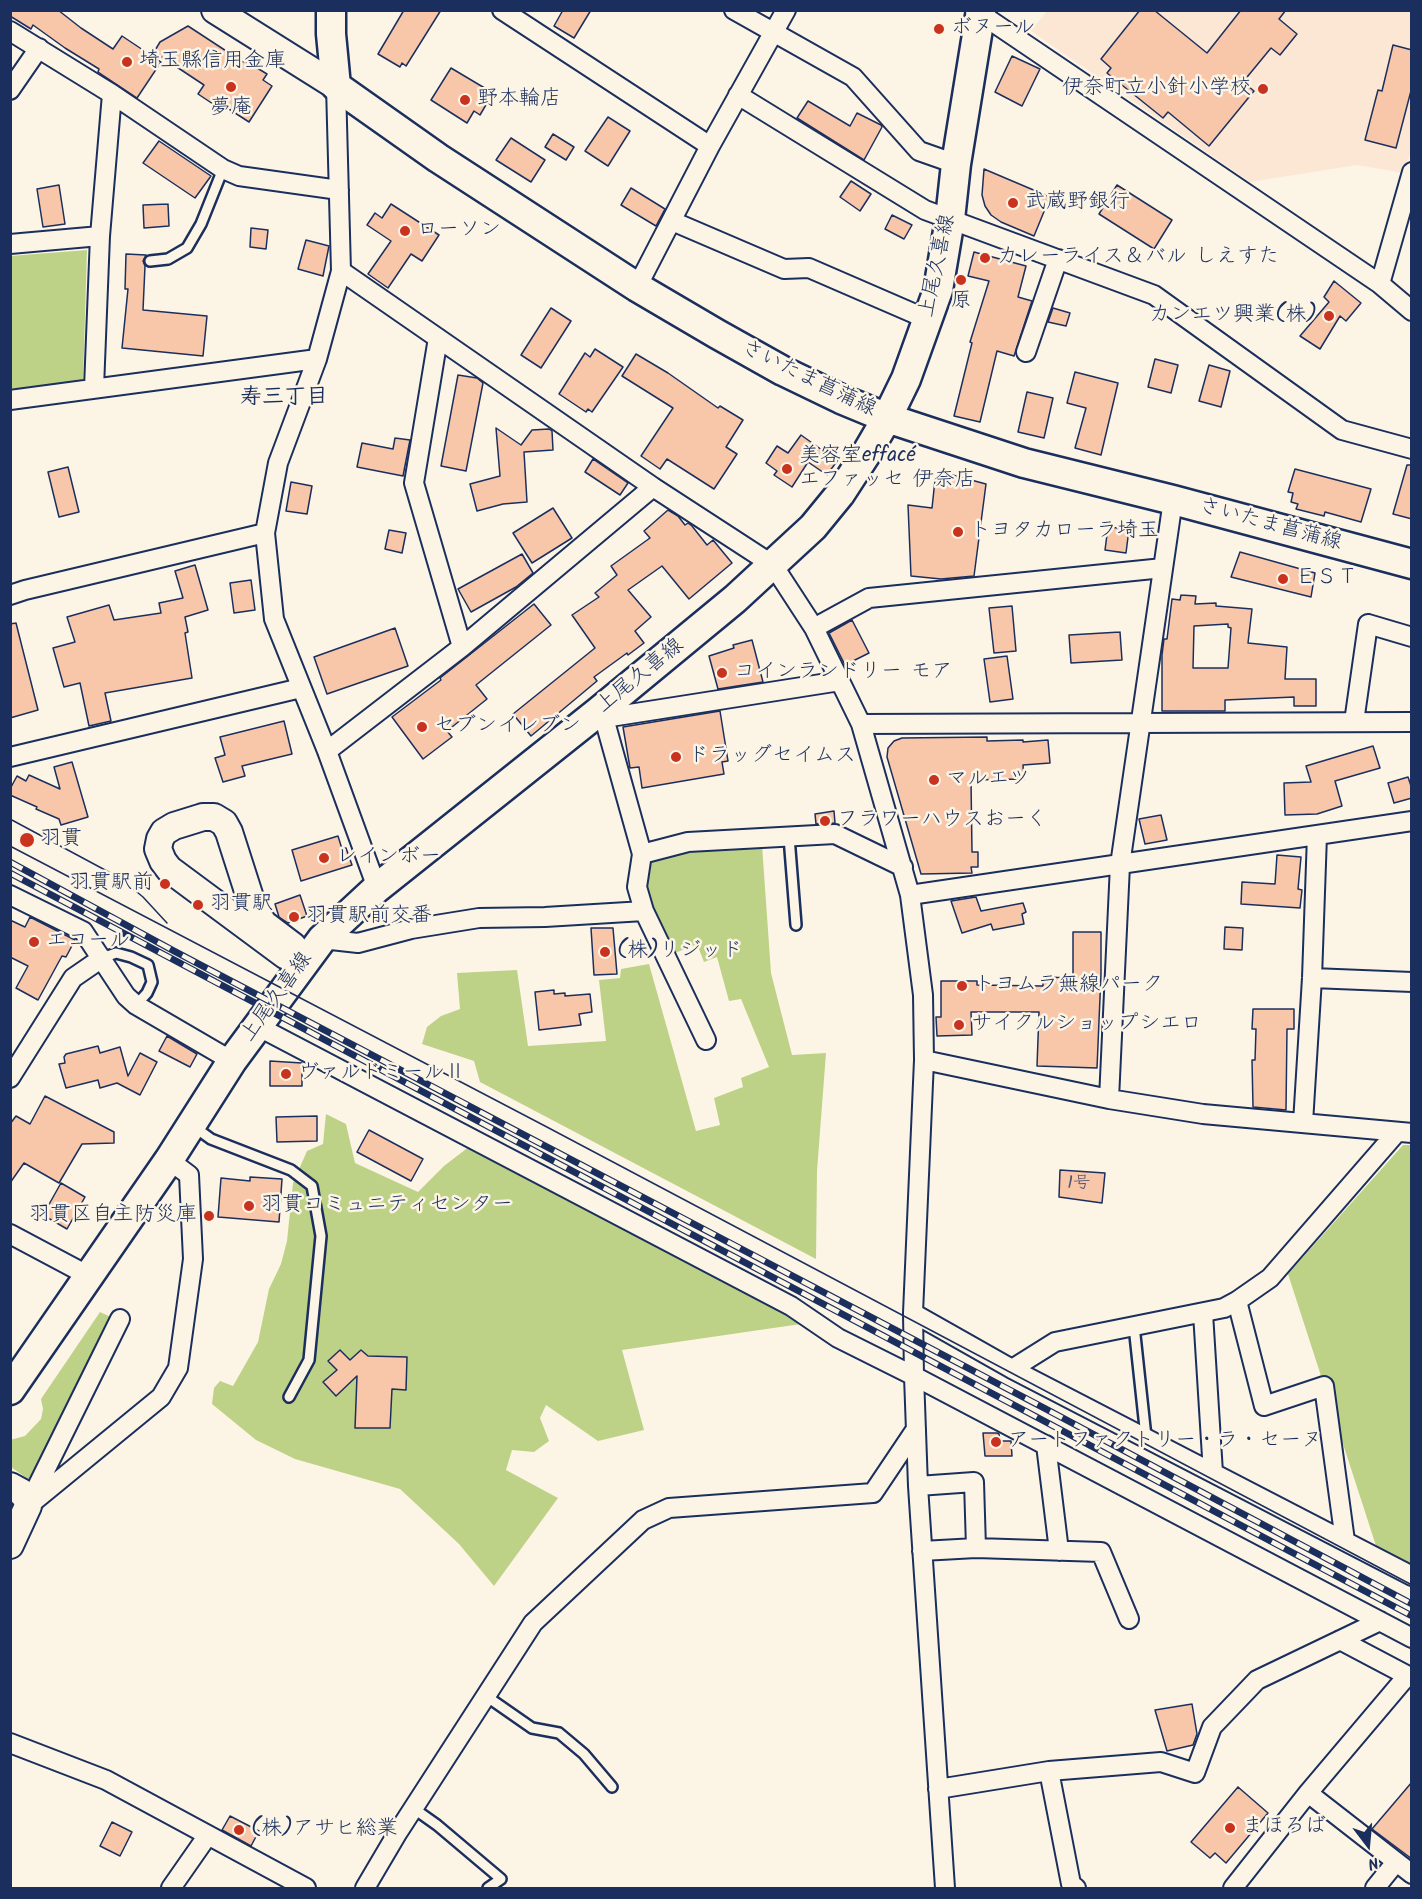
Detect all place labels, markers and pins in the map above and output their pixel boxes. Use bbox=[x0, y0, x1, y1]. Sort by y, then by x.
place label: ボヌール bbox=[951, 16, 1035, 42]
marker: ボヌール bbox=[932, 22, 946, 36]
place label: 埼玉縣信用金庫 bbox=[139, 49, 286, 75]
marker: 埼玉縣信用金庫 bbox=[120, 55, 134, 69]
place label: 伊奈町立小針小学校 bbox=[1062, 76, 1251, 102]
marker: 夢庵 bbox=[224, 80, 238, 94]
marker: 伊奈町立小針小学校 bbox=[1256, 82, 1270, 96]
place label: 野本輪店 bbox=[477, 87, 561, 113]
marker: 野本輪店 bbox=[458, 93, 472, 107]
place label: 夢庵 bbox=[210, 96, 252, 122]
place label: 武蔵野銀行 bbox=[1025, 190, 1130, 216]
marker: 武蔵野銀行 bbox=[1006, 196, 1020, 210]
place label: ローソン bbox=[417, 218, 501, 244]
marker: ローソン bbox=[398, 224, 412, 238]
place label: カレーライス＆バル しえすた bbox=[997, 245, 1279, 271]
marker: カレーライス＆バル しえすた bbox=[978, 251, 992, 265]
marker: 原 bbox=[954, 273, 968, 287]
place label: 原 bbox=[951, 289, 971, 315]
place label: カンエツ興業(株) bbox=[1149, 303, 1317, 329]
marker: カンエツ興業(株) bbox=[1322, 309, 1336, 323]
place label: 美容室effacé エファッセ 伊奈店 bbox=[799, 444, 975, 494]
marker: 美容室effacé エファッセ 伊奈店 bbox=[780, 462, 794, 476]
place label: トヨタカローラ埼玉 bbox=[970, 519, 1159, 545]
marker: トヨタカローラ埼玉 bbox=[951, 525, 965, 539]
place label: ＥＳＴ bbox=[1295, 566, 1358, 592]
marker: ＥＳＴ bbox=[1276, 572, 1290, 586]
place label: コインランドリー モア bbox=[734, 660, 952, 686]
marker: コインランドリー モア bbox=[715, 666, 729, 680]
place label: セブンイレブン bbox=[434, 714, 581, 740]
marker: セブンイレブン bbox=[415, 720, 429, 734]
place label: ドラッグセイムス bbox=[688, 744, 856, 770]
marker: ドラッグセイムス bbox=[669, 750, 683, 764]
place label: マルエツ bbox=[946, 767, 1030, 793]
marker: マルエツ bbox=[927, 773, 941, 787]
place label: フラワーハウスおーく bbox=[837, 808, 1047, 834]
marker: フラワーハウスおーく bbox=[818, 814, 832, 828]
place label: 羽貫 bbox=[40, 827, 82, 853]
marker: 羽貫 bbox=[18, 831, 36, 849]
place label: レインボー bbox=[336, 845, 441, 871]
marker: レインボー bbox=[317, 851, 331, 865]
place label: 羽貫駅前 bbox=[69, 871, 153, 897]
marker: 羽貫駅前 bbox=[158, 877, 172, 891]
place label: 羽貫駅 bbox=[210, 892, 273, 918]
marker: 羽貫駅 bbox=[191, 898, 205, 912]
place label: 羽貫駅前交番 bbox=[306, 904, 432, 930]
marker: 羽貫駅前交番 bbox=[287, 910, 301, 924]
place label: エコール bbox=[46, 929, 130, 955]
marker: エコール bbox=[27, 935, 41, 949]
place label: (株)リジッド bbox=[617, 939, 743, 965]
marker: (株)リジッド bbox=[598, 945, 612, 959]
place label: トヨムラ無線パーク bbox=[974, 973, 1163, 999]
marker: トヨムラ無線パーク bbox=[955, 979, 969, 993]
place label: サイクルショップシエロ bbox=[971, 1012, 1202, 1038]
marker: サイクルショップシエロ bbox=[952, 1018, 966, 1032]
place label: ヴァルドミールⅡ bbox=[298, 1061, 466, 1087]
marker: ヴァルドミールⅡ bbox=[279, 1067, 293, 1081]
place label: 羽貫コミュニティセンター bbox=[261, 1193, 513, 1219]
marker: 羽貫コミュニティセンター bbox=[242, 1199, 256, 1213]
place label: 羽貫区自主防災庫 bbox=[29, 1203, 197, 1229]
marker: 羽貫区自主防災庫 bbox=[202, 1209, 216, 1223]
place label: アートファクトリー・ラ・セーヌ bbox=[1008, 1429, 1322, 1455]
marker: アートファクトリー・ラ・セーヌ bbox=[989, 1435, 1003, 1449]
place label: まほろば bbox=[1242, 1815, 1326, 1841]
place label: (株)アサヒ総業 bbox=[251, 1817, 398, 1843]
marker: まほろば bbox=[1223, 1821, 1237, 1835]
marker: (株)アサヒ総業 bbox=[232, 1823, 246, 1837]

